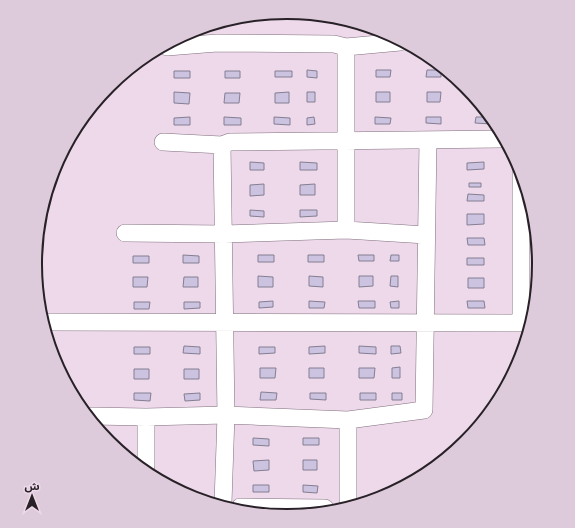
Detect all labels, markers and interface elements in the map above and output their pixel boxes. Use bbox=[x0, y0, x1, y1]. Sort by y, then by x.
north arrow bbox=[12, 476, 52, 516]
text: ش bbox=[24, 478, 40, 493]

